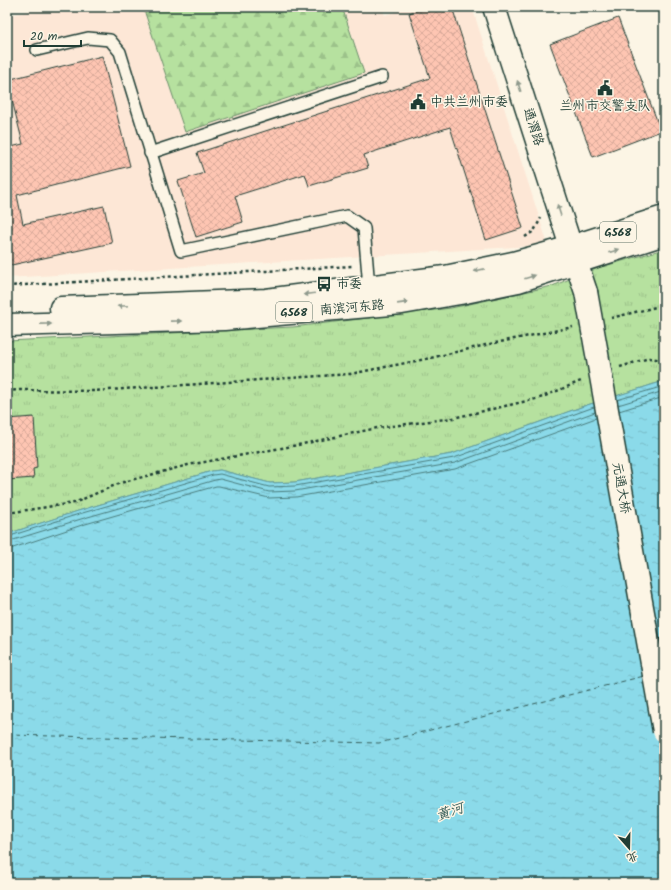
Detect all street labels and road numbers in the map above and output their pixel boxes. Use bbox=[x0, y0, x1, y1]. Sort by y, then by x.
street label: 通渭路 bbox=[517, 105, 549, 149]
road number: G568 bbox=[600, 222, 636, 242]
street label: 南滨河东路 bbox=[319, 295, 385, 321]
road number: G568 bbox=[276, 302, 312, 322]
street label: 元通大桥 bbox=[606, 461, 636, 515]

